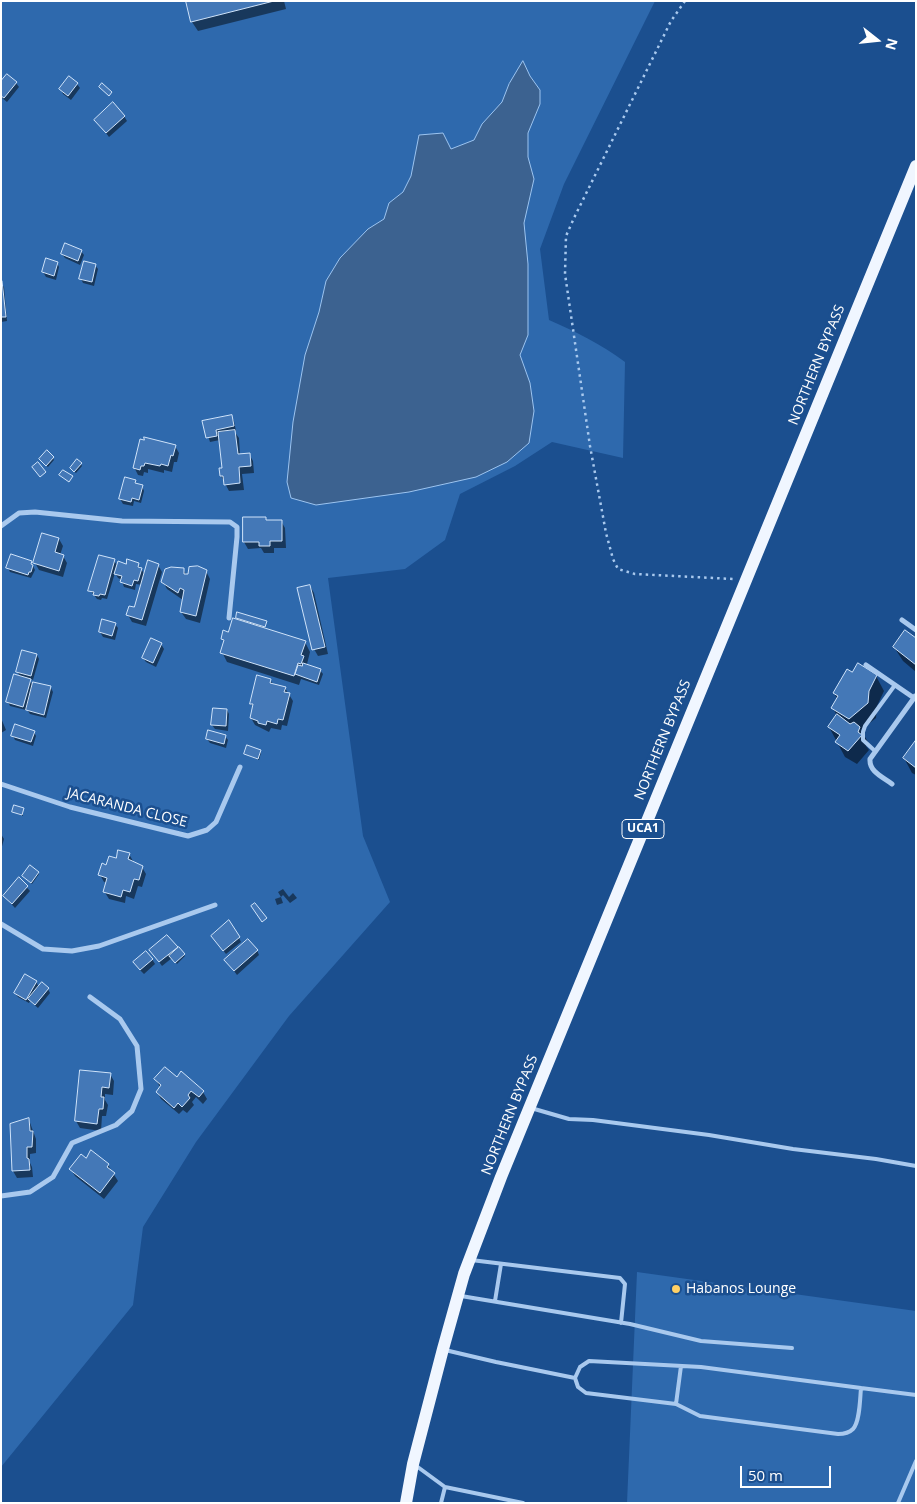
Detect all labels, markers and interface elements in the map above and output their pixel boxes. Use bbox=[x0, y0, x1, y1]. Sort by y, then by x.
north arrow bbox=[852, 15, 902, 65]
text: N bbox=[881, 36, 903, 52]
street label: NORTHERN BYPASS bbox=[785, 302, 849, 428]
street label: NORTHERN BYPASS bbox=[631, 677, 695, 803]
street label: JACARANDA CLOSE bbox=[65, 785, 189, 831]
road number: UCA1 bbox=[622, 820, 664, 839]
street label: NORTHERN BYPASS bbox=[478, 1052, 542, 1178]
place label: Habanos Lounge bbox=[686, 1281, 796, 1297]
marker: Habanos Lounge bbox=[670, 1283, 682, 1295]
scale bar bbox=[742, 1456, 833, 1488]
text: 50 m bbox=[748, 1465, 783, 1485]

